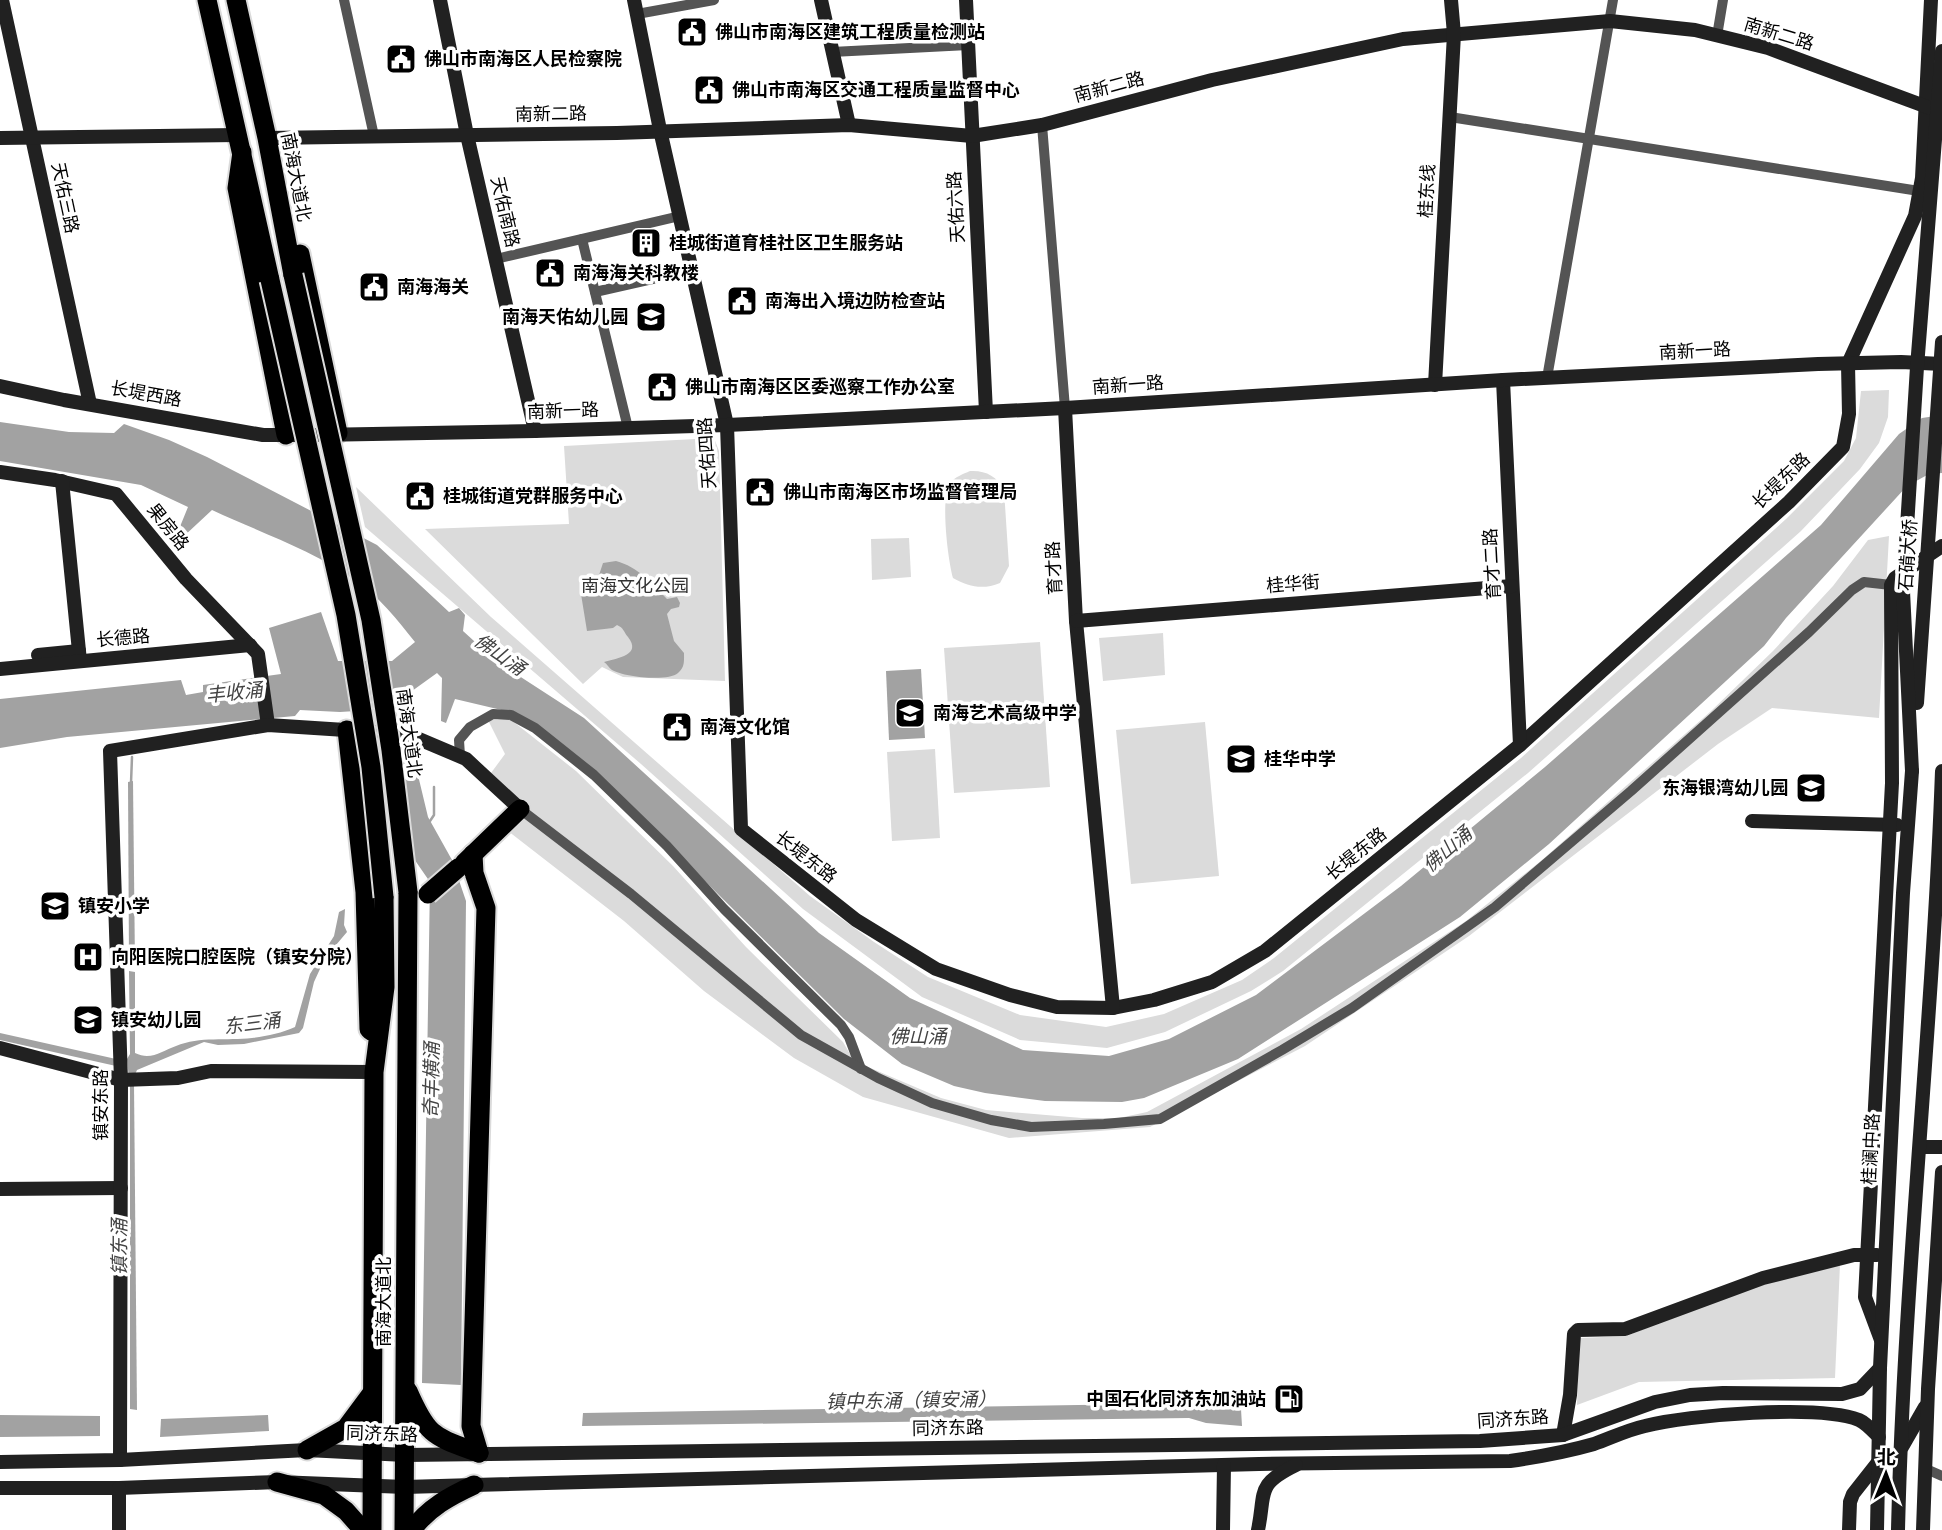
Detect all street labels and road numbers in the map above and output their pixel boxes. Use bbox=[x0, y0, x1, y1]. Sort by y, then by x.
street label: 南新二路 bbox=[1742, 12, 1817, 54]
street label: 南新二路 bbox=[1071, 66, 1146, 106]
street label: 南新二路 bbox=[515, 101, 587, 125]
street label: 南海大道北 bbox=[278, 131, 316, 223]
street label: 天佑三路 bbox=[48, 160, 84, 235]
street label: 桂东线 bbox=[1414, 163, 1438, 218]
street label: 天佑六路 bbox=[942, 171, 968, 244]
street label: 天佑南路 bbox=[487, 174, 525, 249]
street label: 南新一路 bbox=[1658, 337, 1731, 363]
street label: 南新一路 bbox=[1091, 371, 1165, 397]
street label: 长堤西路 bbox=[109, 376, 184, 410]
street label: 南新一路 bbox=[527, 398, 599, 422]
street label: 天佑四路 bbox=[693, 416, 719, 490]
street label: 长堤东路 bbox=[1747, 447, 1814, 513]
street label: 果房路 bbox=[143, 498, 194, 554]
street label: 石𬒔大桥 bbox=[1894, 518, 1920, 592]
street label: 育才二路 bbox=[1478, 528, 1504, 601]
street label: 育才路 bbox=[1041, 541, 1065, 596]
street label: 桂华街 bbox=[1265, 570, 1321, 596]
street label: 长德路 bbox=[95, 624, 151, 650]
street label: 南海大道北 bbox=[393, 687, 427, 779]
street label: 长堤东路 bbox=[1320, 822, 1390, 884]
street label: 长堤东路 bbox=[771, 825, 842, 887]
street label: 镇安东路 bbox=[89, 1069, 111, 1141]
street label: 桂澜中路 bbox=[1857, 1112, 1883, 1185]
street label: 南海大道北 bbox=[372, 1257, 394, 1347]
street label: 同济东路 bbox=[1476, 1405, 1550, 1431]
street label: 同济东路 bbox=[912, 1415, 984, 1439]
street label: 同济东路 bbox=[346, 1421, 418, 1445]

